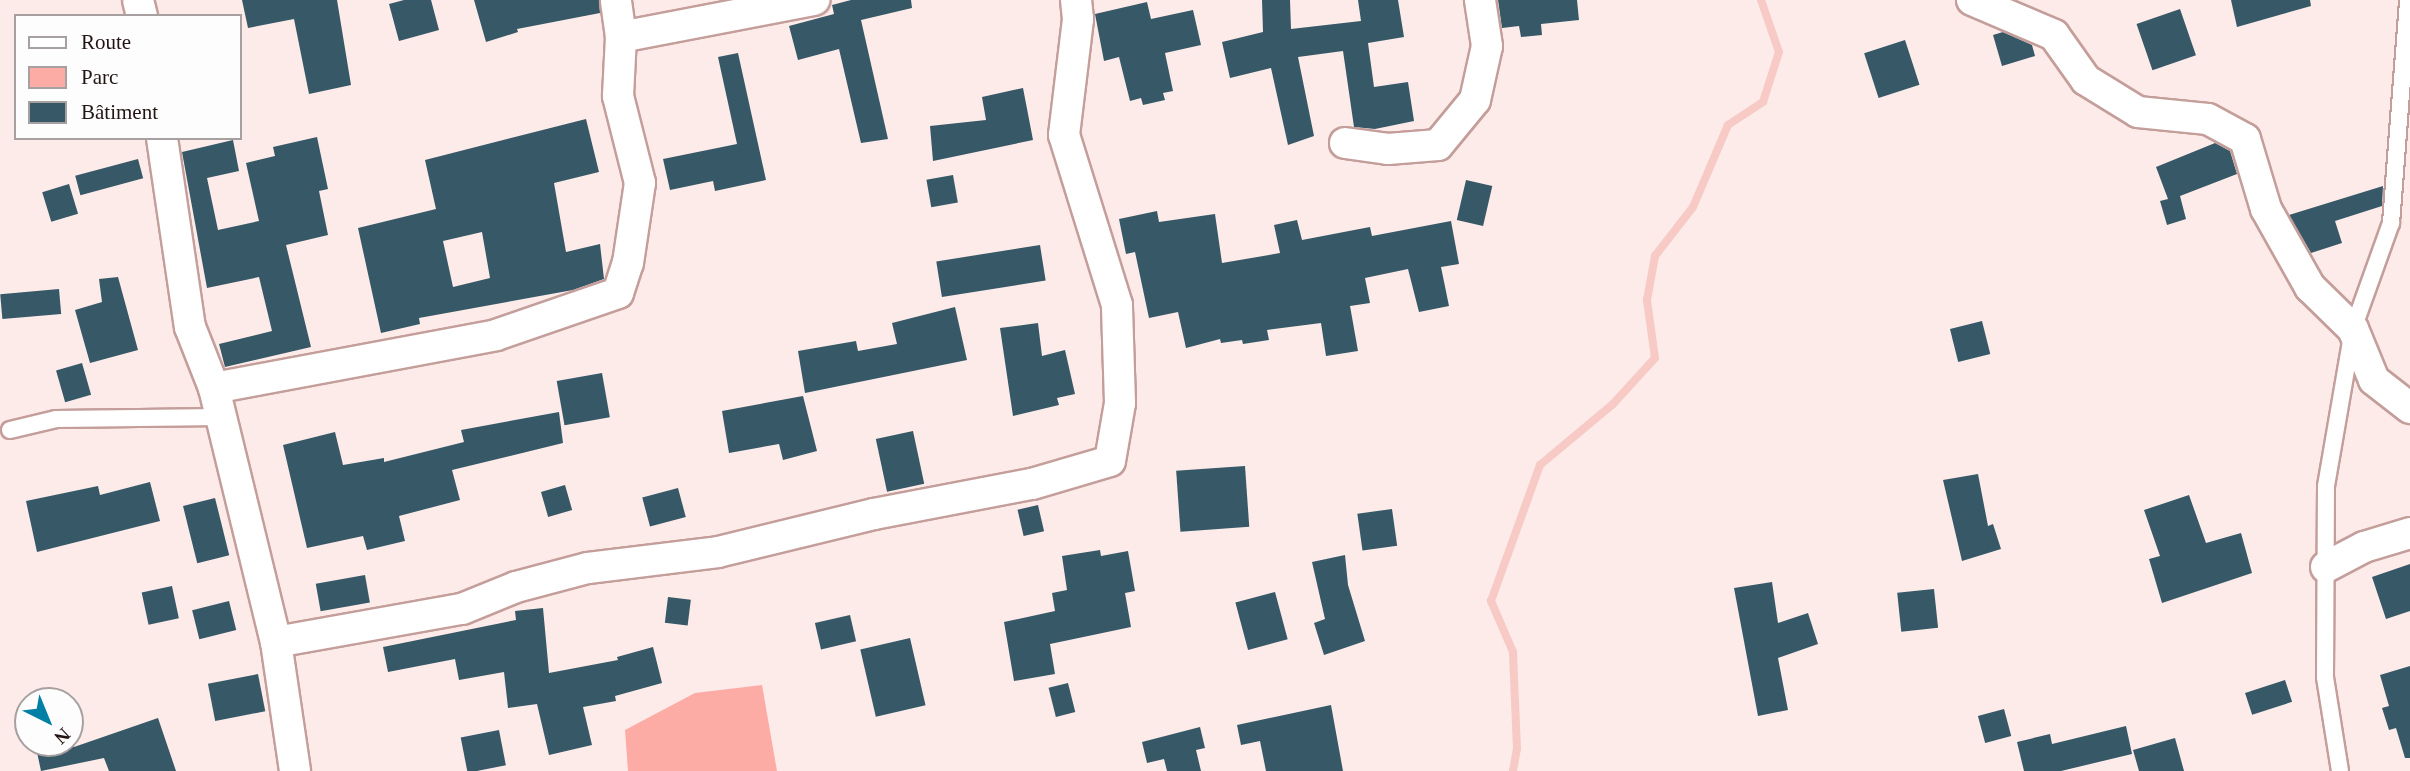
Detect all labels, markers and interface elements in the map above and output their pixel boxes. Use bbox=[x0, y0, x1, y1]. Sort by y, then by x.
legend bbox=[14, 14, 242, 140]
text: Route bbox=[81, 30, 131, 54]
text: Parc bbox=[81, 65, 118, 89]
text: Bâtiment bbox=[81, 100, 158, 124]
north arrow bbox=[14, 687, 84, 757]
text: N bbox=[50, 724, 74, 749]

